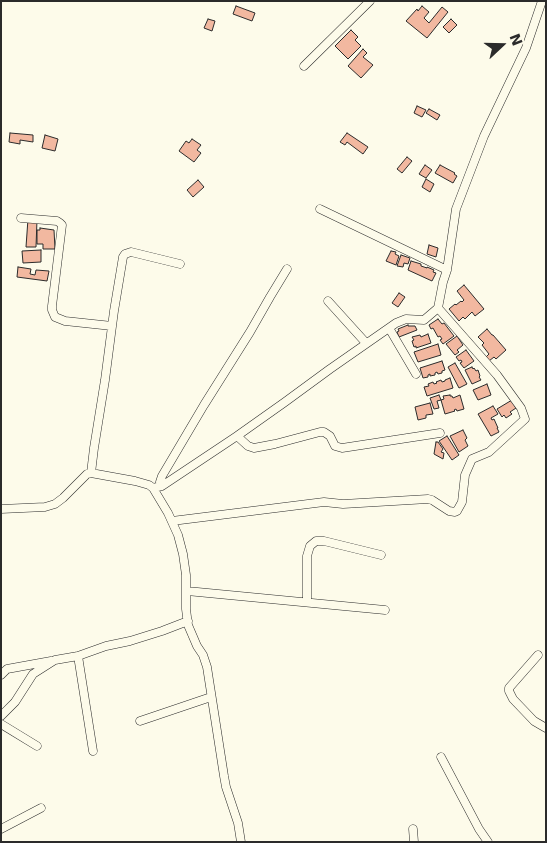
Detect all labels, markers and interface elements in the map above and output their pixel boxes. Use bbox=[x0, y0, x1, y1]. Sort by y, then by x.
north arrow bbox=[477, 20, 527, 70]
text: N bbox=[506, 31, 526, 48]

